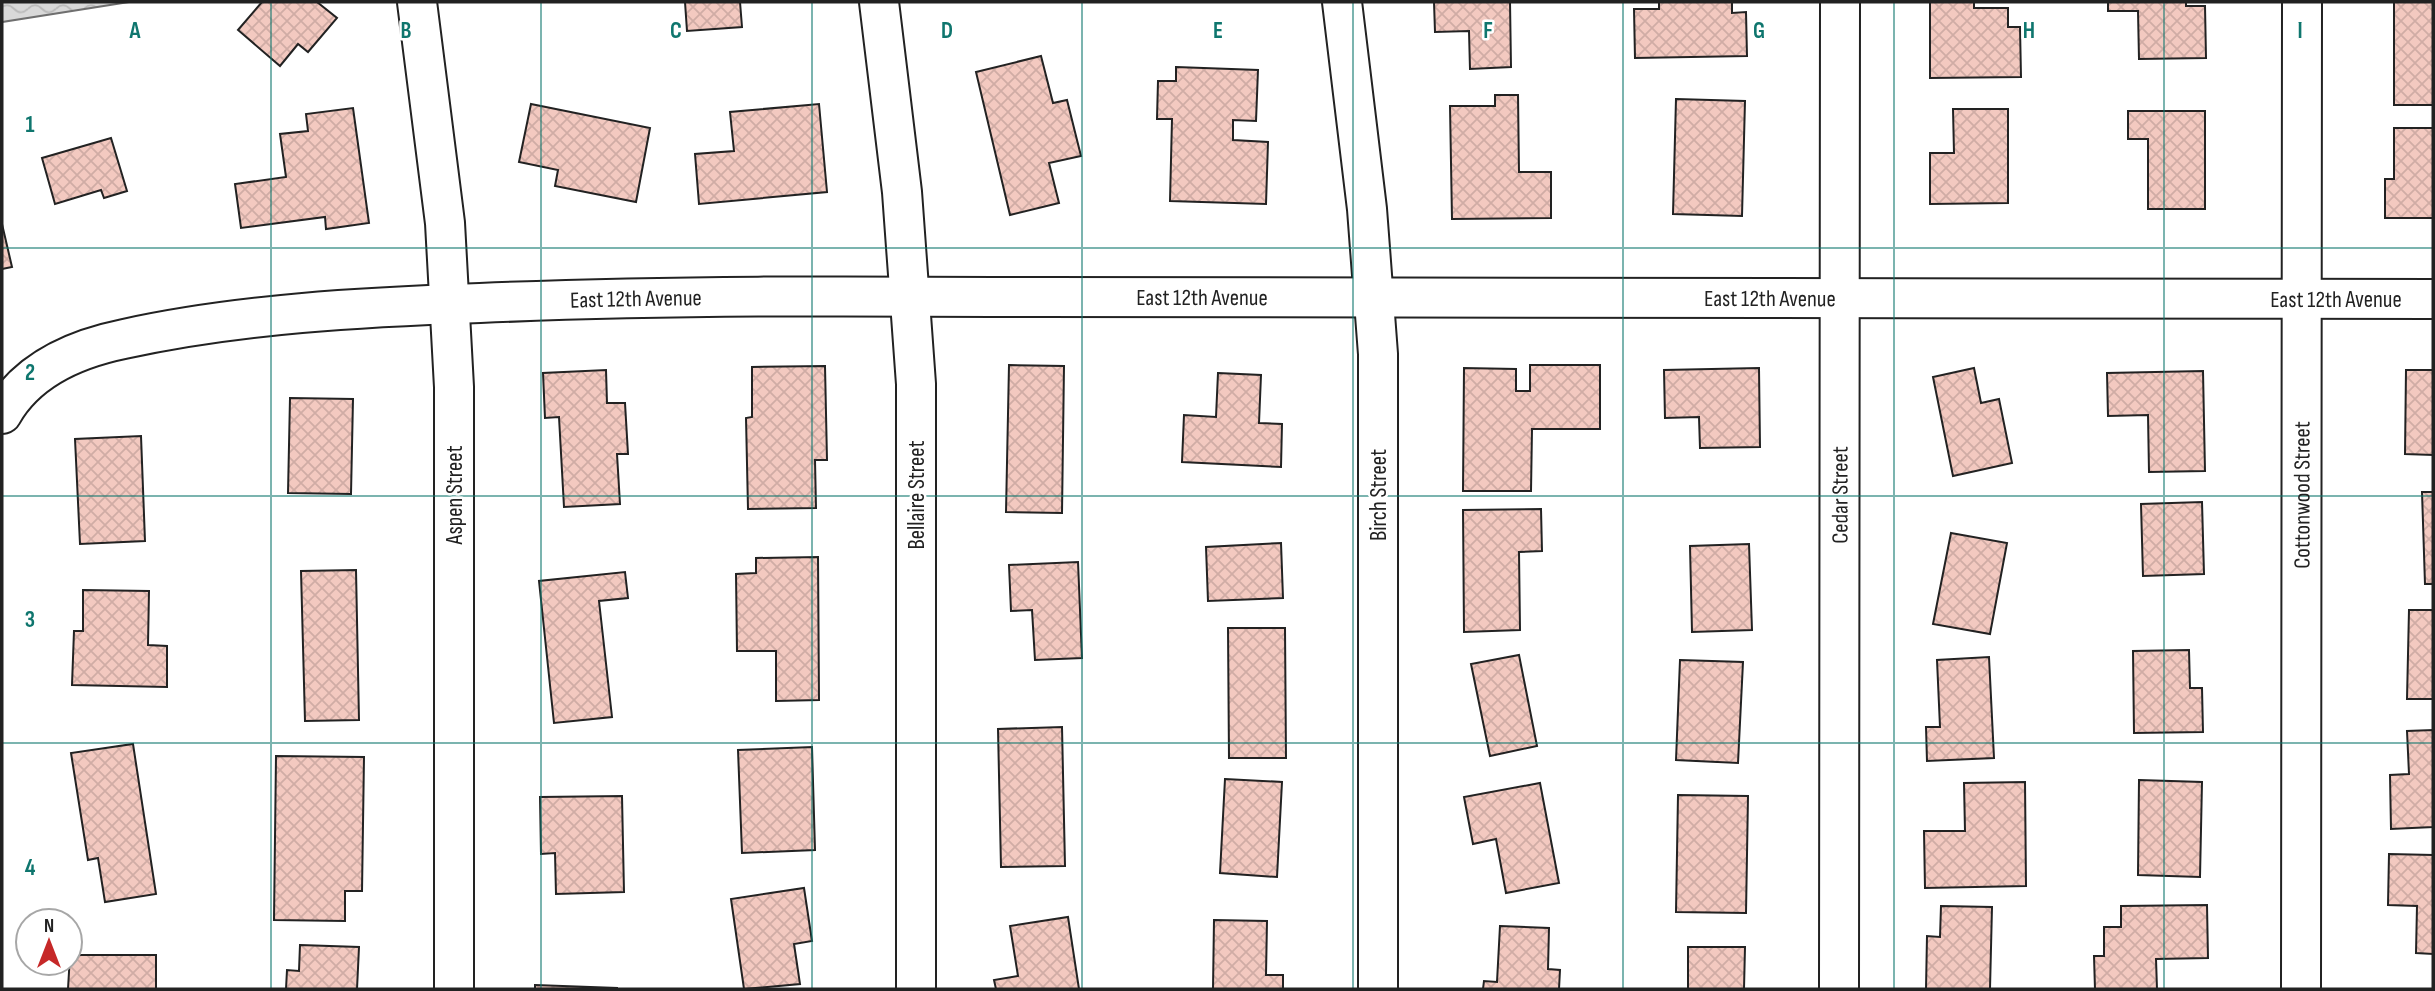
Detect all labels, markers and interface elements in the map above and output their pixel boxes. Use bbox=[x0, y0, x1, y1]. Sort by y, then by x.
text: A bbox=[129, 17, 142, 45]
text: B bbox=[401, 17, 412, 45]
text: C bbox=[670, 17, 682, 45]
text: D bbox=[941, 17, 953, 45]
text: E bbox=[1213, 17, 1223, 45]
text: F bbox=[1483, 17, 1493, 45]
text: G bbox=[1753, 17, 1765, 45]
text: H bbox=[2023, 17, 2035, 45]
text: I bbox=[2297, 17, 2303, 45]
text: 1 bbox=[25, 111, 35, 139]
street label: East 12th Avenue bbox=[570, 284, 702, 315]
street label: East 12th Avenue bbox=[1136, 284, 1268, 312]
street label: East 12th Avenue bbox=[1704, 285, 1836, 313]
street label: East 12th Avenue bbox=[2270, 286, 2402, 314]
text: 2 bbox=[25, 359, 35, 387]
street label: Cottonwood Street bbox=[2288, 421, 2317, 569]
street label: Bellaire Street bbox=[903, 441, 931, 549]
street label: Aspen Street bbox=[441, 446, 469, 545]
street label: Cedar Street bbox=[1826, 446, 1855, 544]
street label: Birch Street bbox=[1365, 449, 1393, 541]
text: 3 bbox=[25, 606, 35, 634]
text: 4 bbox=[25, 854, 36, 882]
north arrow bbox=[14, 907, 84, 977]
text: N bbox=[44, 915, 54, 938]

